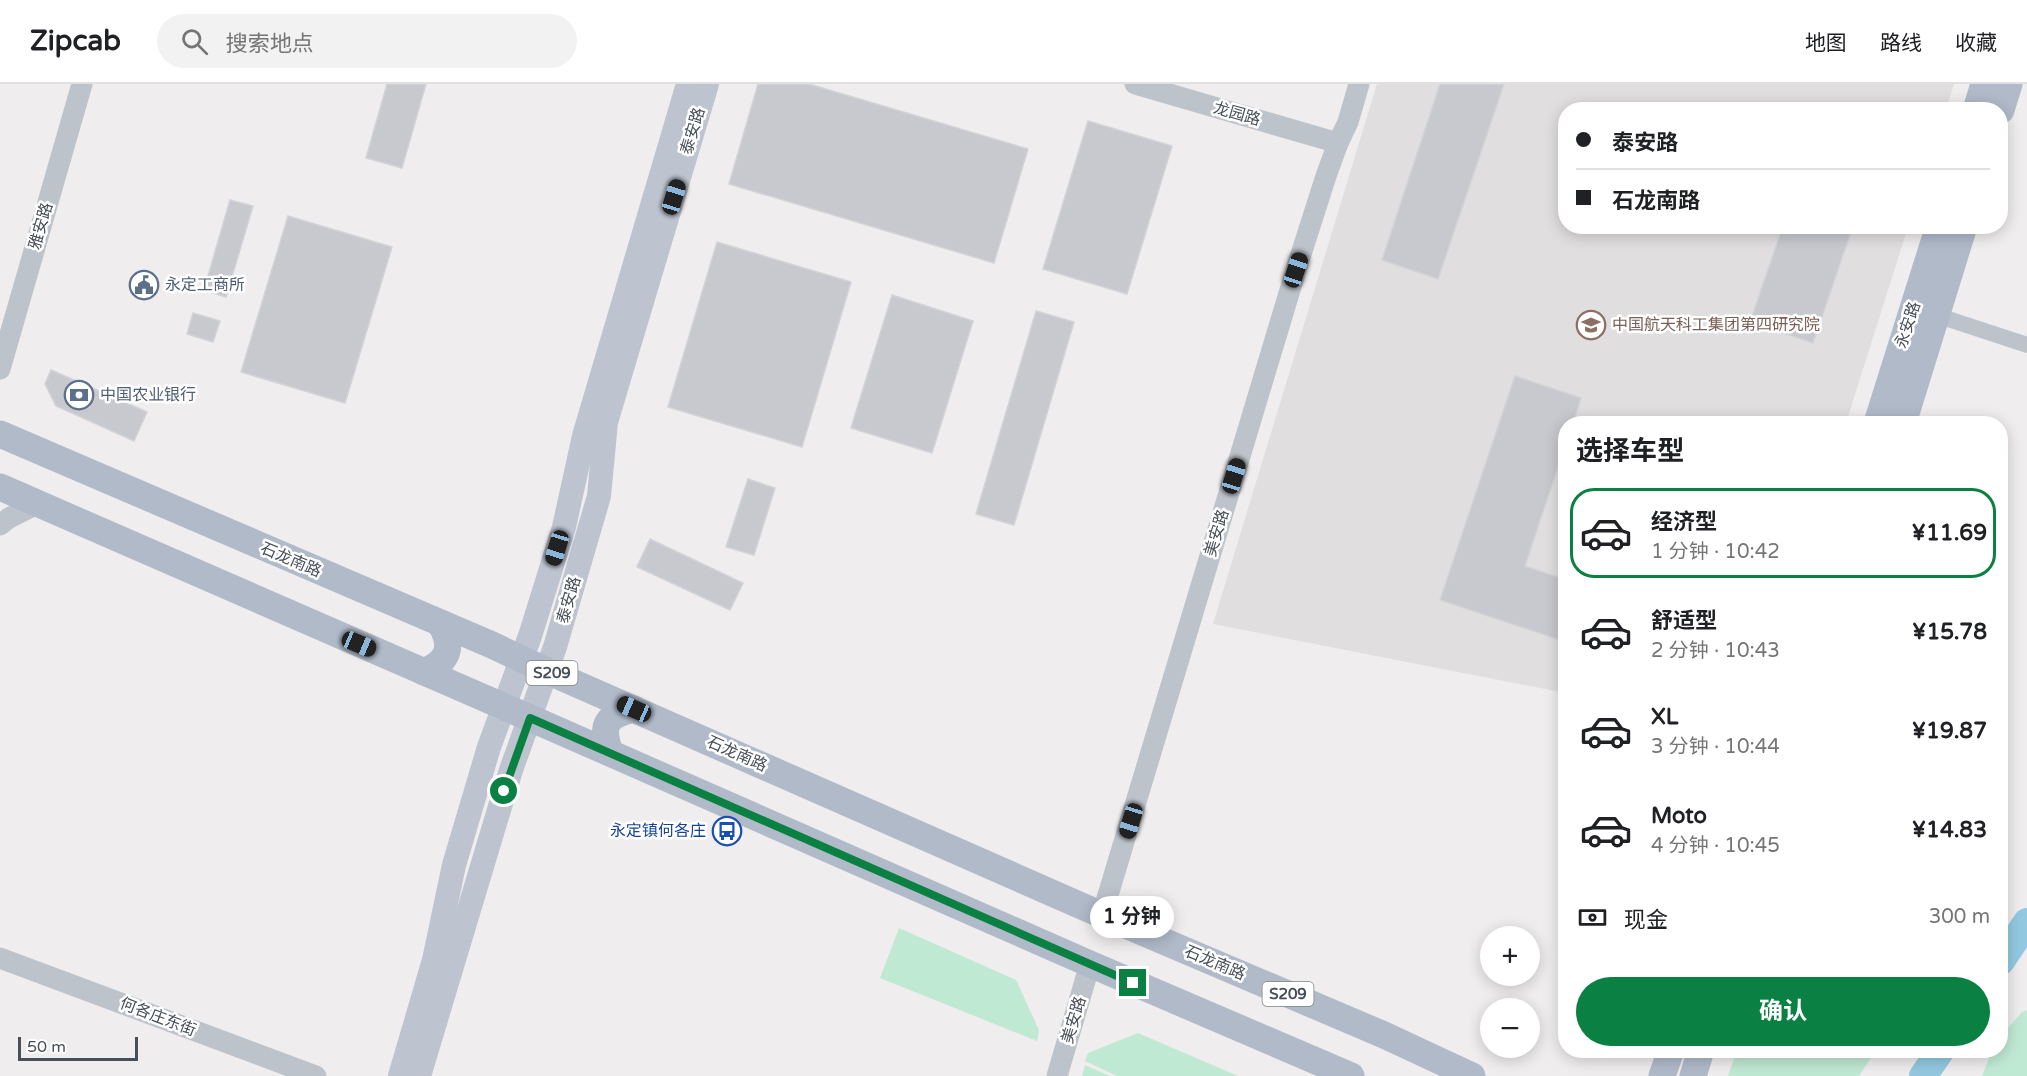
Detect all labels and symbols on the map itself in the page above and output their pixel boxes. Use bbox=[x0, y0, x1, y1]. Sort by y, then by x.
street label: 龙园路 bbox=[1211, 98, 1263, 130]
street label: 泰安路 bbox=[676, 105, 710, 157]
car bbox=[660, 177, 688, 217]
street label: 雅安路 bbox=[25, 200, 57, 252]
car bbox=[1282, 250, 1310, 290]
public building icon: 永定工商所 bbox=[128, 269, 160, 301]
place label: 永定工商所 bbox=[165, 275, 245, 295]
street label: 永安路 bbox=[1891, 299, 1925, 351]
school or university icon: 中国航天科工集团第四研究院 bbox=[1575, 309, 1607, 341]
place label: 中国航天科工集团第四研究院 bbox=[1612, 315, 1820, 335]
bank icon: 中国农业银行 bbox=[63, 379, 95, 411]
place label: 中国农业银行 bbox=[100, 385, 196, 405]
car bbox=[1220, 456, 1248, 496]
street label: 美安路 bbox=[1200, 507, 1234, 559]
car bbox=[543, 528, 571, 568]
street label: 石龙南路 bbox=[258, 538, 324, 582]
street label: 泰安路 bbox=[553, 574, 585, 626]
car bbox=[339, 629, 379, 659]
road number: S209 bbox=[526, 661, 578, 685]
car bbox=[614, 693, 654, 725]
street label: 石龙南路 bbox=[704, 732, 770, 776]
route start bbox=[490, 777, 517, 804]
car bbox=[1117, 801, 1145, 841]
bus stop icon: 永定镇何各庄 bbox=[711, 815, 743, 847]
place label: 永定镇何各庄 bbox=[610, 821, 706, 841]
callout: 1 分钟 bbox=[1091, 896, 1175, 938]
street label: 石龙南路 bbox=[1182, 941, 1248, 985]
route end bbox=[1119, 969, 1146, 996]
road number: S209 bbox=[1262, 982, 1314, 1006]
street label: 何各庄东街 bbox=[117, 993, 199, 1041]
street label: 美安路 bbox=[1057, 994, 1091, 1046]
scale bar bbox=[18, 1034, 138, 1062]

